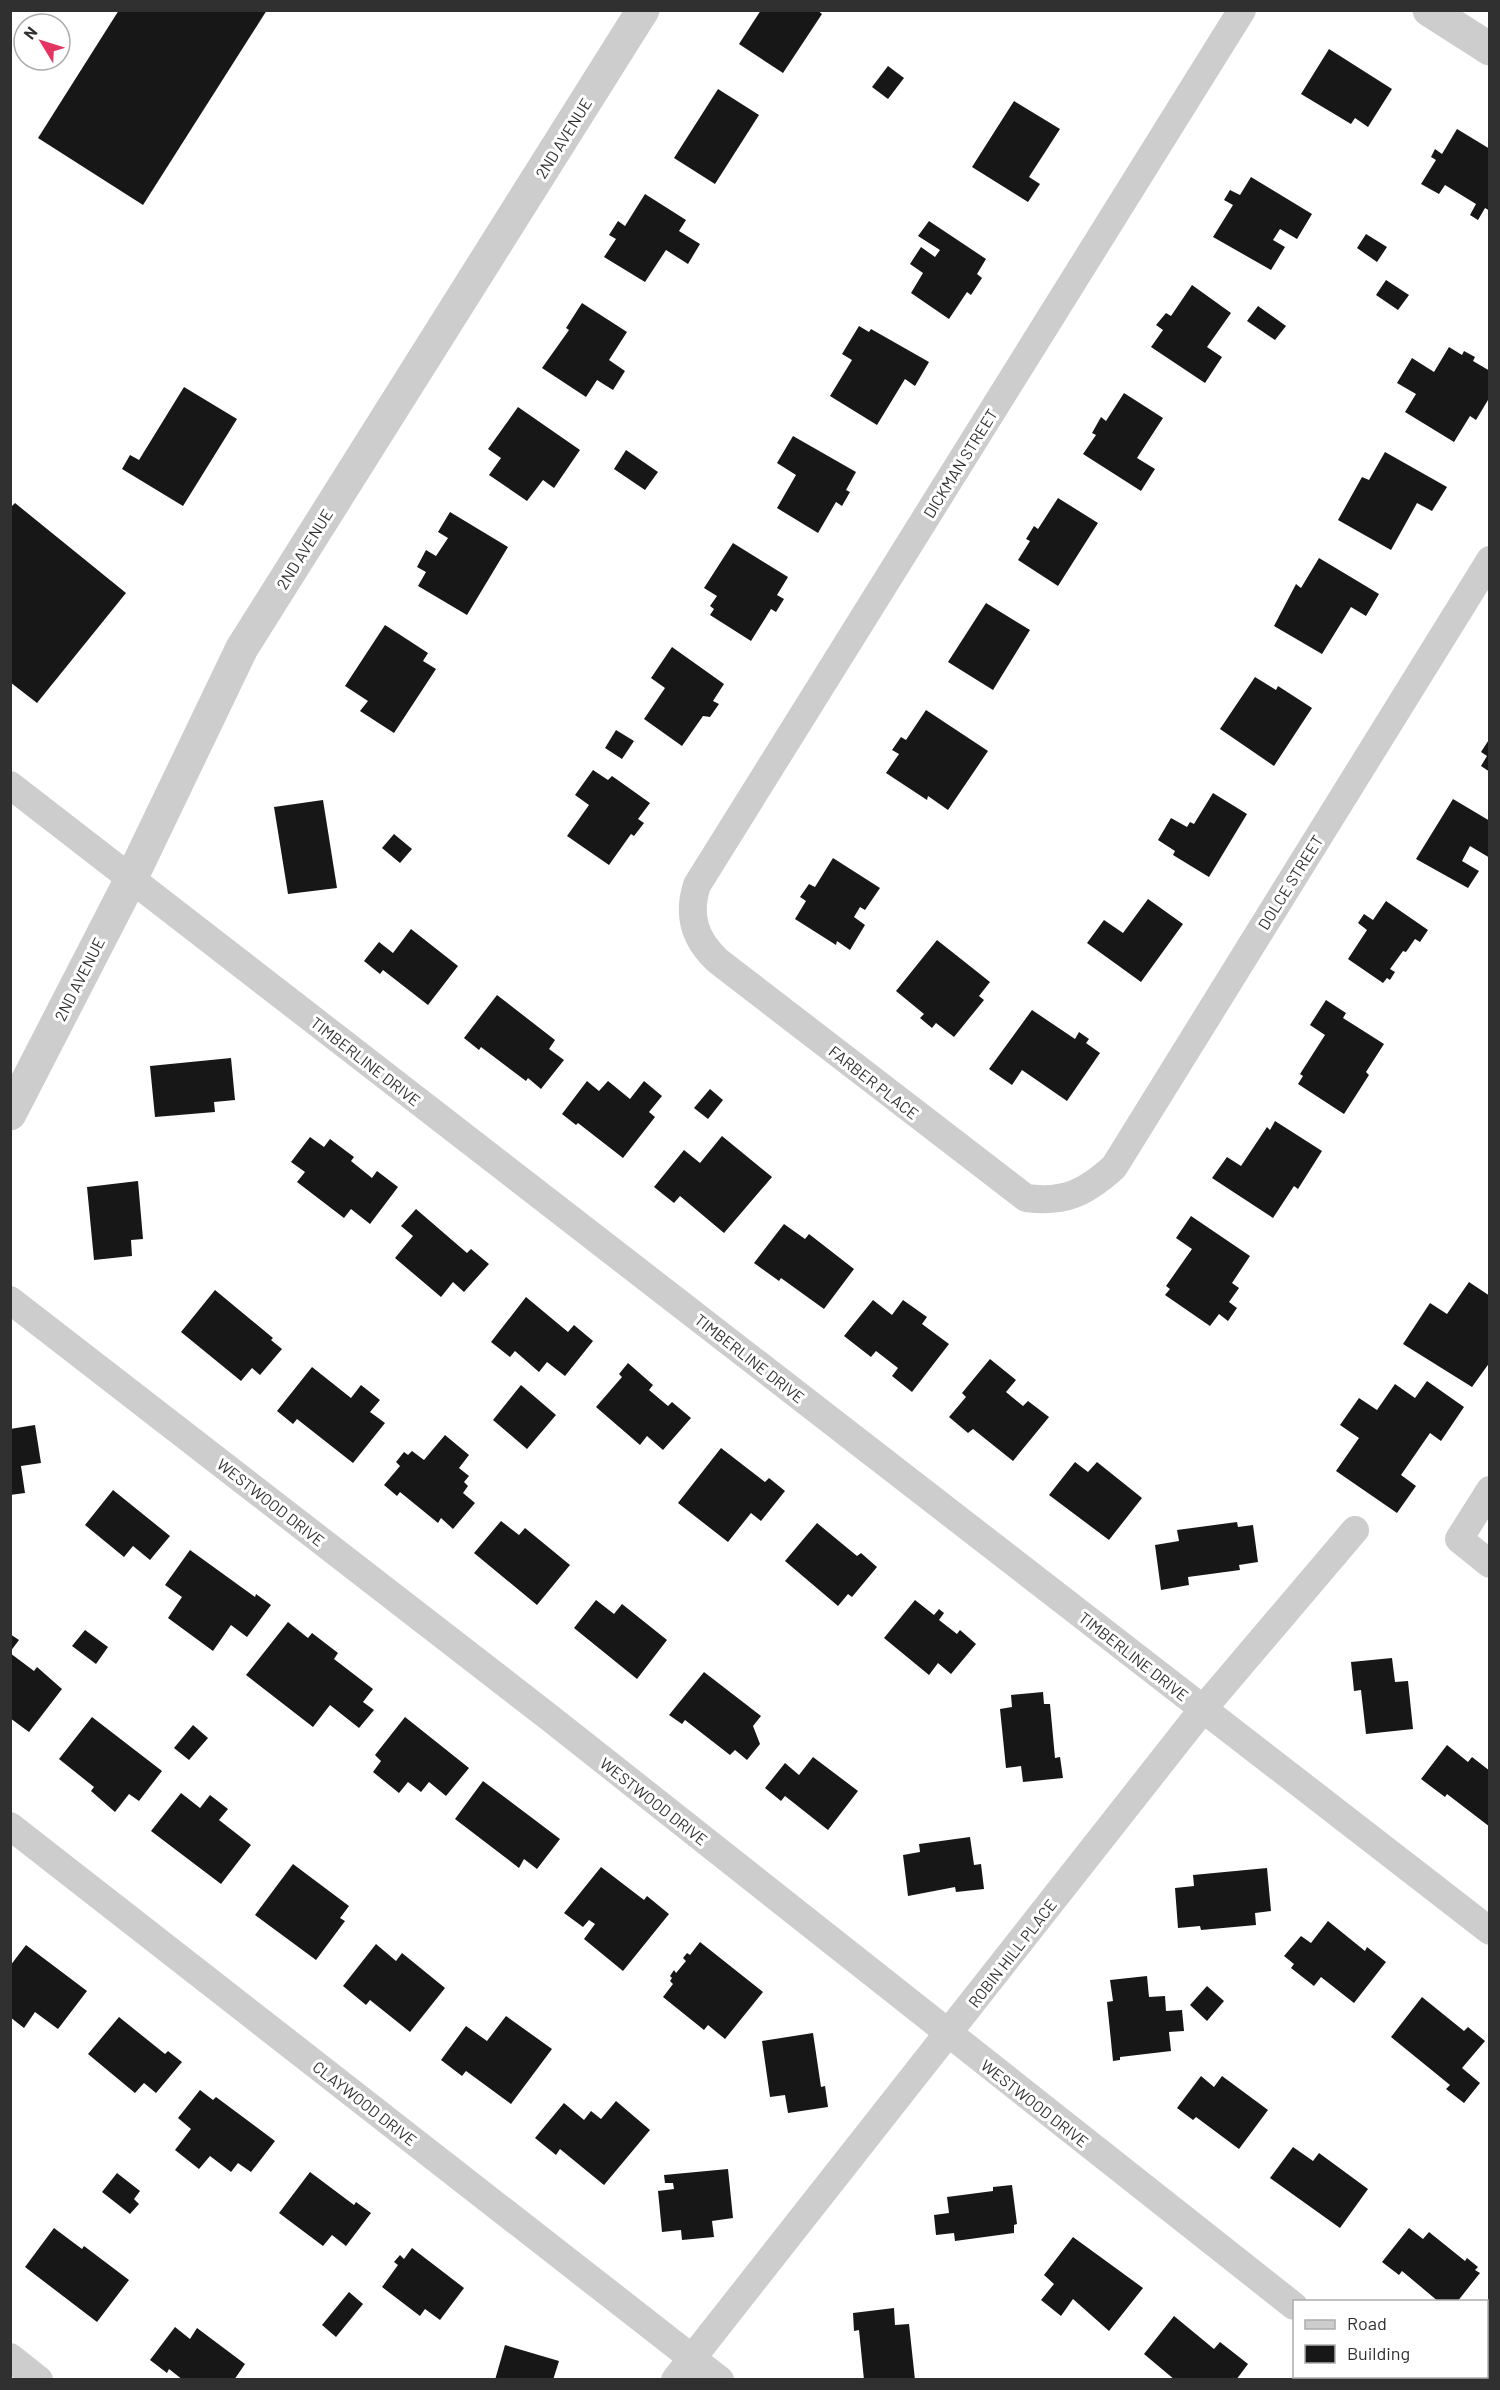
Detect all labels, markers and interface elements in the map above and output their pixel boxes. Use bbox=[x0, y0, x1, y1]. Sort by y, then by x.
north arrow bbox=[12, 12, 72, 72]
text: N bbox=[19, 22, 41, 42]
street label: 2ND AVENUE bbox=[531, 94, 595, 182]
street label: DICKMAN STREET bbox=[919, 405, 1001, 521]
street label: 2ND AVENUE bbox=[272, 505, 336, 593]
street label: DOLCE STREET bbox=[1253, 831, 1327, 933]
street label: 2ND AVENUE bbox=[50, 934, 108, 1024]
street label: TIMBERLINE DRIVE bbox=[308, 1012, 424, 1110]
street label: FARBER PLACE bbox=[825, 1041, 923, 1123]
street label: TIMBERLINE DRIVE bbox=[692, 1309, 808, 1407]
street label: WESTWOOD DRIVE bbox=[214, 1454, 328, 1550]
street label: TIMBERLINE DRIVE bbox=[1076, 1607, 1192, 1705]
street label: WESTWOOD DRIVE bbox=[597, 1753, 711, 1849]
street label: ROBIN HILL PLACE bbox=[964, 1895, 1060, 2011]
street label: WESTWOOD DRIVE bbox=[978, 2055, 1092, 2151]
street label: CLAYWOOD DRIVE bbox=[309, 2057, 421, 2149]
legend bbox=[1293, 2300, 1488, 2378]
text: Road bbox=[1347, 2312, 1387, 2334]
text: Building bbox=[1347, 2342, 1410, 2364]

